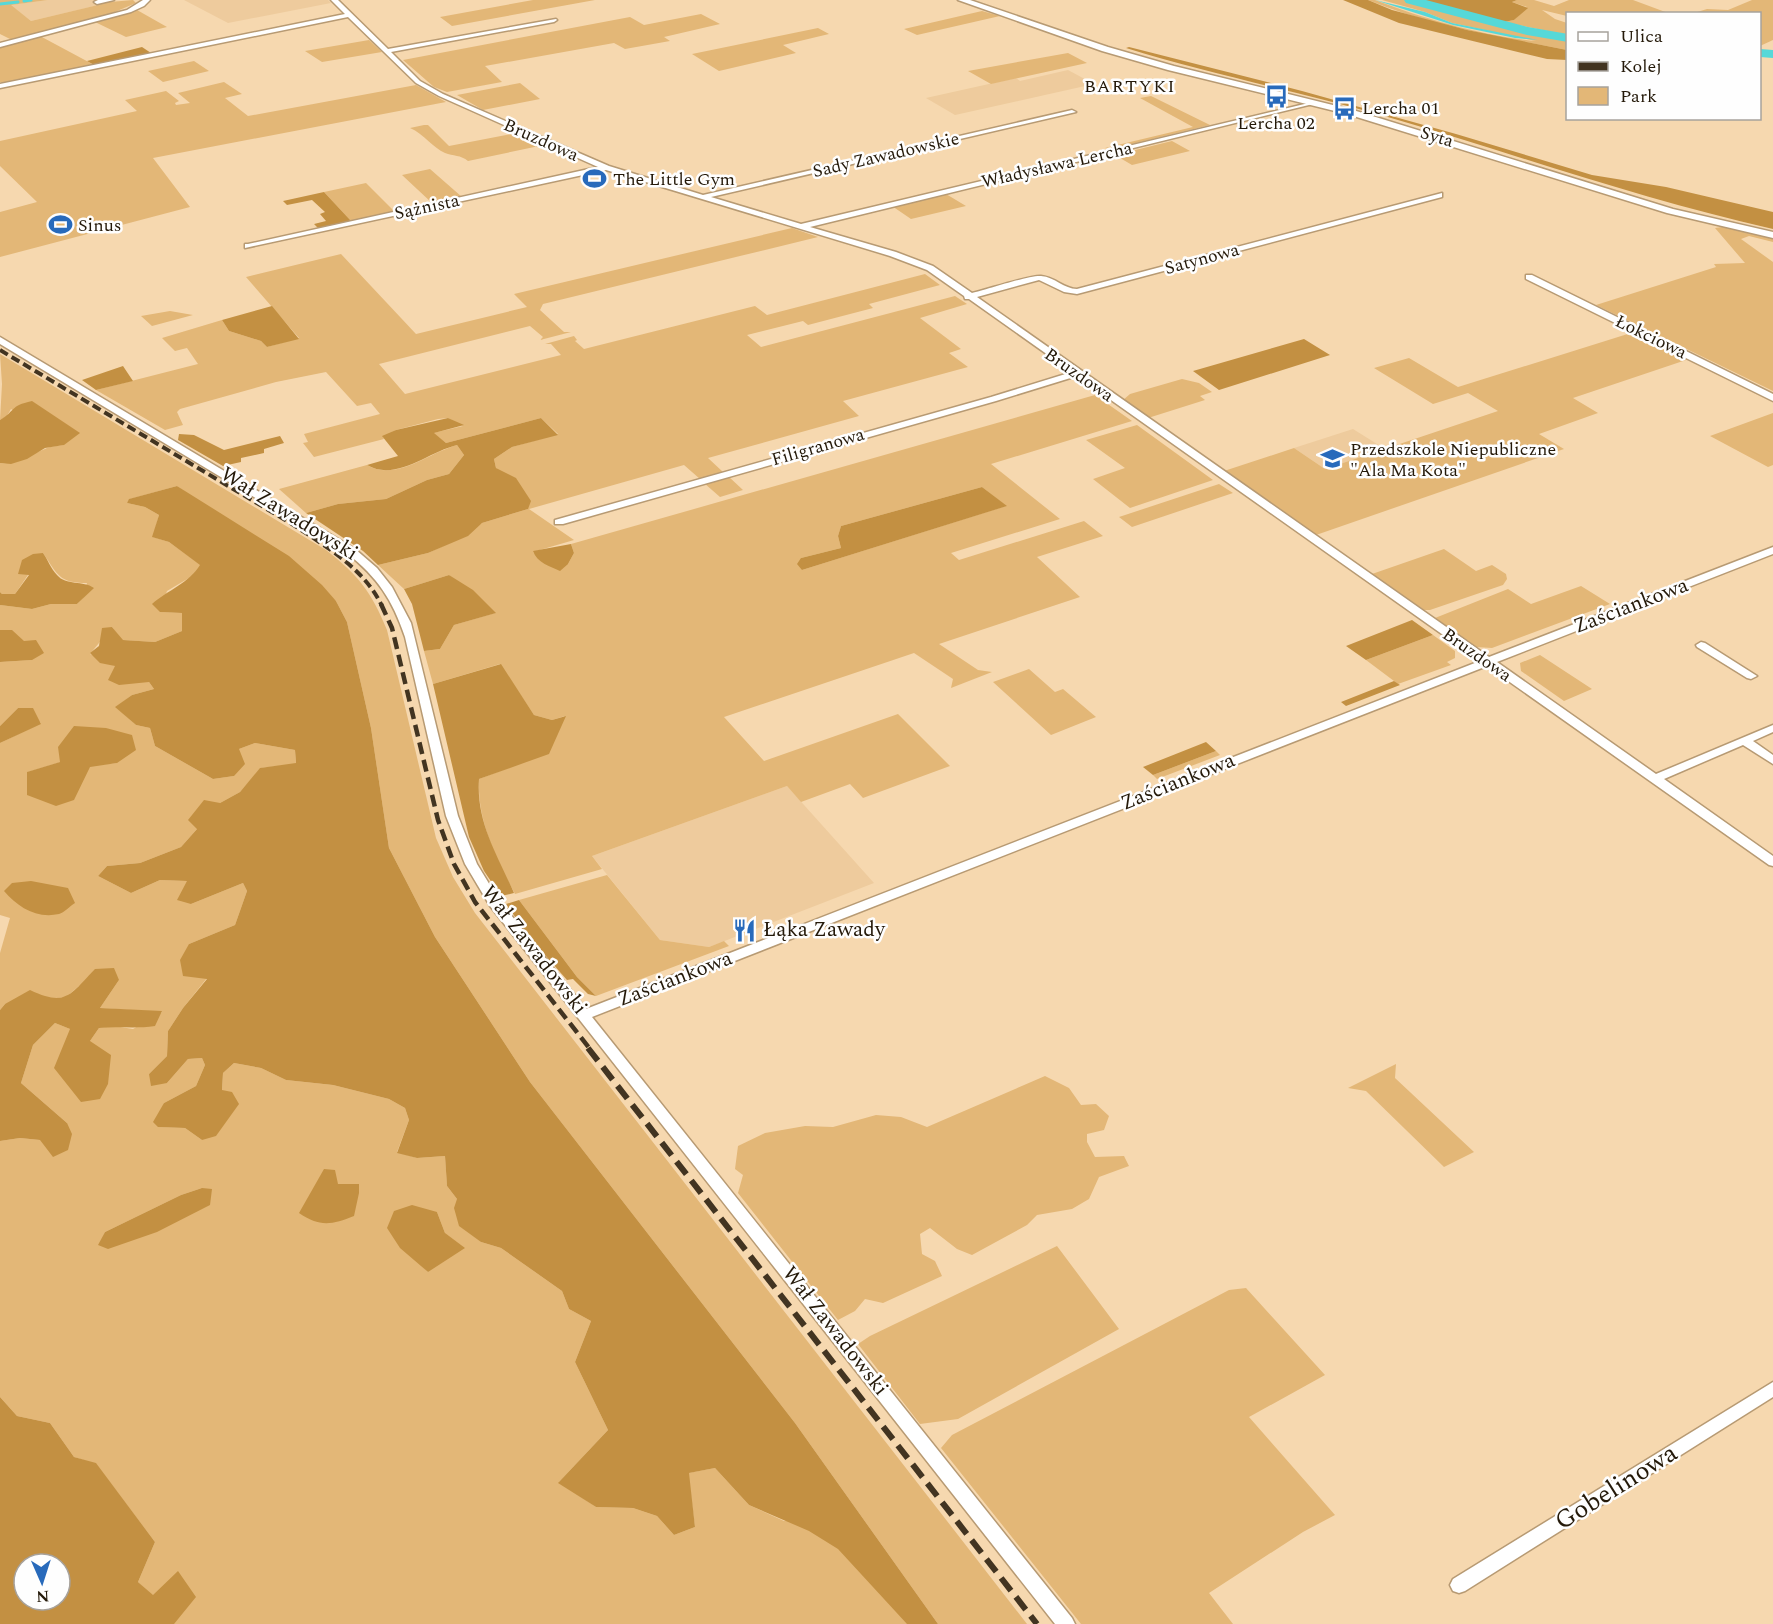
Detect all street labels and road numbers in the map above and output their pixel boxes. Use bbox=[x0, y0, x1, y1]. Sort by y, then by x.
street label: Bruzdowa bbox=[499, 111, 583, 169]
street label: Syta bbox=[1417, 119, 1457, 155]
street label: Sady Zawadowskie bbox=[810, 125, 962, 185]
street label: Władysława Lercha bbox=[979, 134, 1135, 196]
street label: Sążnista bbox=[392, 187, 462, 227]
street label: Satynowa bbox=[1162, 236, 1243, 282]
street label: Łokciowa bbox=[1610, 308, 1692, 366]
street label: Bruzdowa bbox=[1039, 341, 1120, 409]
street label: Filigranowa bbox=[768, 421, 868, 473]
street label: Wał Zawadowski bbox=[214, 459, 364, 569]
street label: Zaściankowa bbox=[1569, 569, 1694, 643]
street label: Bruzdowa bbox=[1437, 621, 1518, 689]
street label: Zaściankowa bbox=[1116, 744, 1241, 819]
street label: Wał Zawadowski bbox=[473, 878, 595, 1022]
street label: Zaściankowa bbox=[613, 942, 738, 1016]
street label: Wał Zawadowski bbox=[774, 1259, 896, 1403]
street label: Gobelinowa bbox=[1547, 1433, 1686, 1541]

